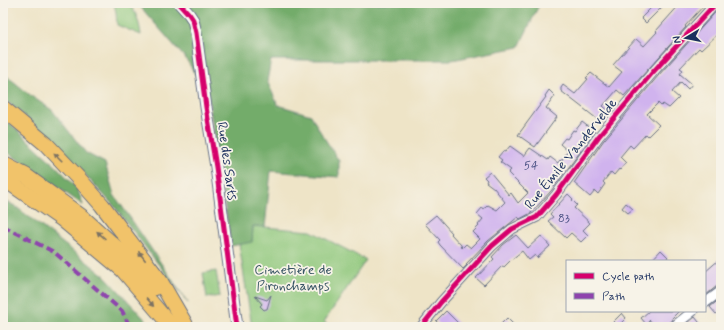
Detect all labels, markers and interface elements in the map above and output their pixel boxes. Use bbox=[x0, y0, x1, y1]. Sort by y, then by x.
north arrow bbox=[666, 18, 706, 58]
text: N bbox=[670, 35, 685, 44]
street label: Rue Émile Vandervelde bbox=[521, 94, 622, 213]
street label: Rue des Sarts bbox=[213, 121, 241, 202]
one-way arrow bbox=[53, 152, 63, 162]
house number: 54 bbox=[524, 158, 538, 174]
house number: 83 bbox=[558, 211, 570, 227]
one-way arrow bbox=[96, 230, 107, 239]
one-way arrow bbox=[138, 251, 146, 262]
legend bbox=[566, 260, 706, 312]
park label: Cimetière de Pironchamps bbox=[254, 261, 332, 295]
text: Cycle path bbox=[602, 269, 654, 285]
text: Path bbox=[602, 289, 625, 305]
one-way arrow bbox=[145, 297, 154, 306]

